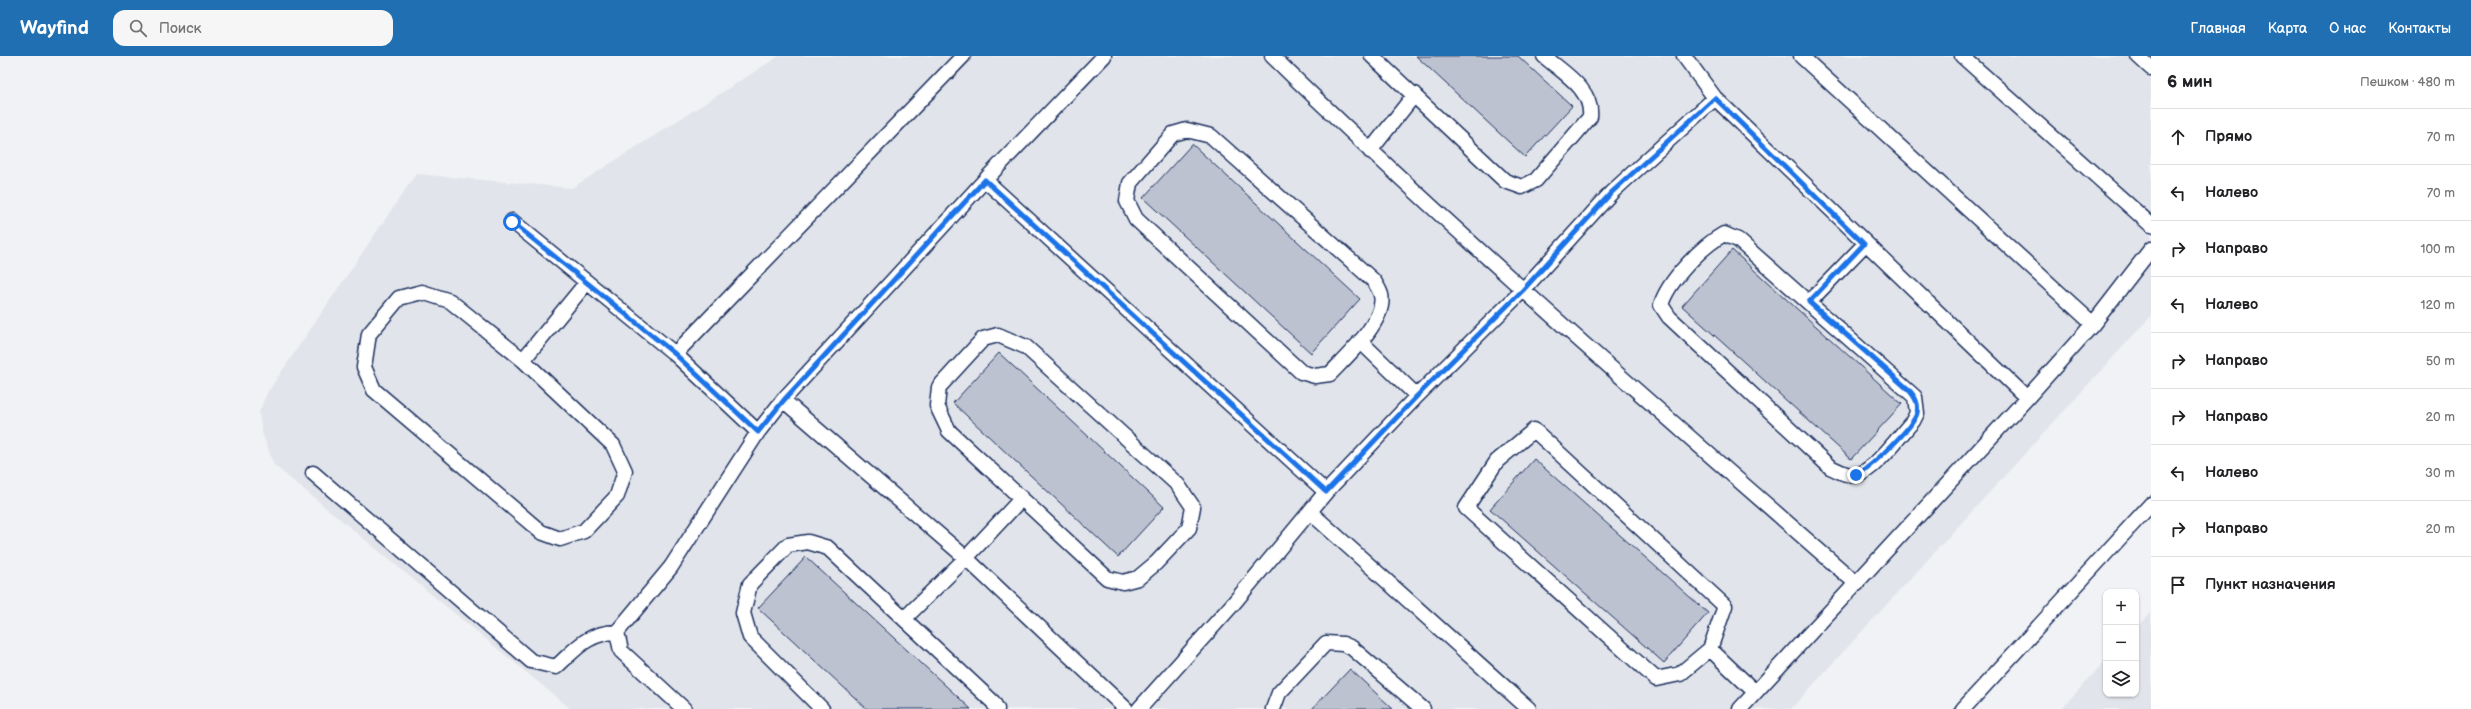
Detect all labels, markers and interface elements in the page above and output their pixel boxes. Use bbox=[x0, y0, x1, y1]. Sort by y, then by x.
search box bbox=[113, 10, 393, 46]
text: Wayfind bbox=[20, 17, 89, 40]
icon: search bbox=[127, 17, 149, 39]
text: Поиск bbox=[159, 19, 202, 38]
text: Главная bbox=[2191, 20, 2246, 37]
text: Карта bbox=[2268, 20, 2307, 37]
text: О нас bbox=[2329, 20, 2366, 37]
text: Контакты bbox=[2388, 20, 2451, 37]
text: 6 мин bbox=[2167, 72, 2213, 92]
text: Пешком · 480 m bbox=[2360, 74, 2455, 90]
icon: ahead bbox=[2167, 126, 2189, 148]
text: Прямо bbox=[2205, 127, 2252, 146]
text: 70 m bbox=[2427, 129, 2455, 145]
icon: left bbox=[2167, 182, 2189, 204]
text: Налево bbox=[2205, 183, 2258, 202]
text: 70 m bbox=[2427, 185, 2455, 201]
route start bbox=[503, 213, 521, 231]
icon: right bbox=[2167, 238, 2189, 260]
text: Направо bbox=[2205, 239, 2268, 258]
text: 100 m bbox=[2420, 241, 2455, 257]
icon: left bbox=[2167, 294, 2189, 316]
text: Налево bbox=[2205, 295, 2258, 314]
text: 120 m bbox=[2420, 297, 2455, 313]
icon: right bbox=[2167, 350, 2189, 372]
text: Направо bbox=[2205, 351, 2268, 370]
text: 50 m bbox=[2426, 353, 2455, 369]
icon: right bbox=[2167, 406, 2189, 428]
text: Направо bbox=[2205, 407, 2268, 426]
text: 20 m bbox=[2425, 409, 2455, 425]
icon: left bbox=[2167, 462, 2189, 484]
text: Налево bbox=[2205, 463, 2258, 482]
text: 30 m bbox=[2425, 465, 2455, 481]
route end bbox=[1847, 466, 1865, 484]
icon: right bbox=[2167, 518, 2189, 540]
text: Направо bbox=[2205, 519, 2268, 538]
text: 20 m bbox=[2425, 521, 2455, 537]
icon: arrive bbox=[2167, 574, 2189, 596]
text: Пункт назначения bbox=[2205, 575, 2336, 594]
map controls bbox=[2103, 589, 2139, 697]
button: + bbox=[2103, 589, 2139, 625]
button: − bbox=[2103, 625, 2139, 661]
button: layers bbox=[2103, 661, 2139, 697]

